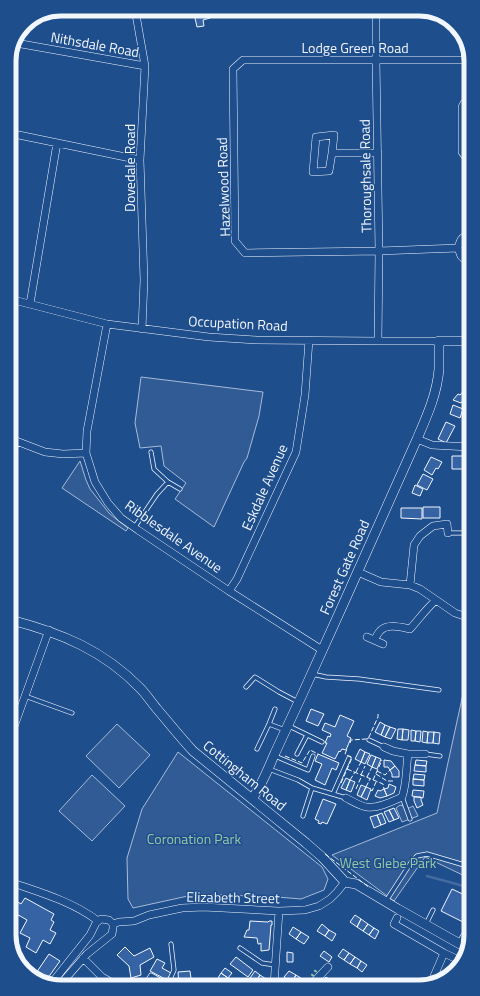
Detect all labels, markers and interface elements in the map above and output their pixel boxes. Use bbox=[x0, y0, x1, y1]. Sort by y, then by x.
street label: Nithsdale Road bbox=[49, 26, 141, 62]
street label: Lodge Green Road bbox=[301, 37, 409, 58]
street label: Thoroughsale Road bbox=[354, 119, 376, 233]
street label: Dovedale Road bbox=[119, 124, 140, 212]
street label: Hazelwood Road bbox=[211, 137, 235, 237]
street label: Occupation Road bbox=[188, 310, 288, 336]
street label: Eskdale Avenue bbox=[236, 441, 292, 533]
street label: Ribblesdale Avenue bbox=[121, 494, 227, 578]
street label: Forest Gate Road bbox=[314, 516, 374, 618]
street label: Cottingham Road bbox=[199, 735, 291, 815]
park label: Coronation Park bbox=[147, 828, 241, 849]
park label: West Glebe Park bbox=[340, 852, 437, 873]
street label: Elizabeth Street bbox=[186, 886, 280, 908]

